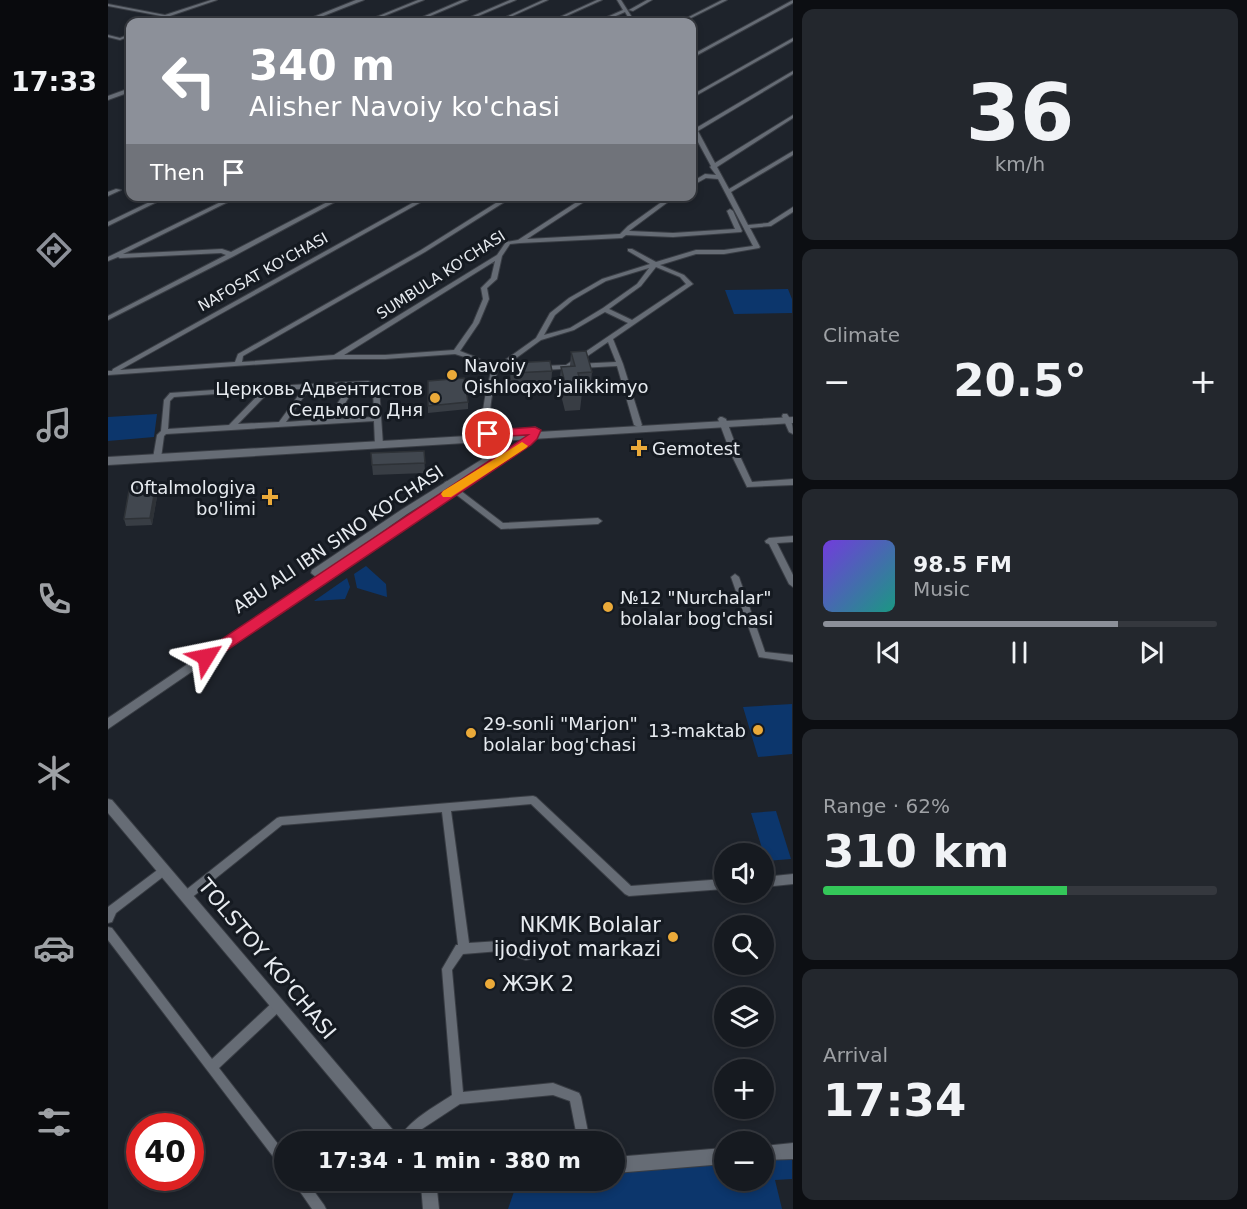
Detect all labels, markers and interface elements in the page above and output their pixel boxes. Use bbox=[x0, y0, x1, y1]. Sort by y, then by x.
text: 340 m bbox=[249, 41, 395, 90]
icon: left bbox=[150, 42, 228, 120]
text: 17:33 bbox=[11, 66, 97, 97]
text: 36 bbox=[966, 68, 1074, 158]
text: Alisher Navoiy ko'chasi bbox=[249, 91, 560, 122]
text: km/h bbox=[995, 152, 1045, 176]
icon: arrive bbox=[217, 156, 250, 189]
text: Then bbox=[150, 160, 205, 185]
street label: SUMBULA KO'CHASI bbox=[373, 227, 509, 323]
icon: directions bbox=[33, 229, 75, 271]
street label: NAFOSAT KO'CHASI bbox=[195, 229, 331, 315]
text: Climate bbox=[823, 323, 900, 347]
text: 20.5° bbox=[953, 354, 1087, 407]
place label: Navoiy Qishloqxo'jalikkimyo bbox=[464, 355, 649, 397]
text: − bbox=[823, 362, 851, 401]
text: + bbox=[1189, 362, 1217, 401]
marker: Navoiy Qishloqxo'jalikkimyo bbox=[445, 368, 459, 382]
place label: Церковь Адвентистов Седьмого Дня bbox=[215, 378, 423, 420]
marker: Церковь Адвентистов Седьмого Дня bbox=[428, 391, 442, 405]
icon: music bbox=[33, 404, 75, 446]
pin bbox=[462, 408, 513, 459]
icon: arrive bbox=[471, 417, 504, 450]
place label: Gemotest bbox=[652, 438, 740, 459]
marker: Gemotest bbox=[630, 439, 648, 457]
street label: ABU ALI IBN SINO KO'CHASI bbox=[229, 461, 447, 617]
place label: Oftalmologiya bo'limi bbox=[130, 477, 256, 519]
marker: Oftalmologiya bo'limi bbox=[261, 488, 279, 506]
text: 98.5 FM bbox=[913, 552, 1012, 577]
text: Music bbox=[913, 577, 970, 601]
icon: phone bbox=[33, 578, 75, 620]
place label: №12 "Nurchalar" bolalar bog'chasi bbox=[620, 587, 773, 629]
marker: №12 "Nurchalar" bolalar bog'chasi bbox=[601, 600, 615, 614]
position arrow bbox=[174, 625, 238, 689]
icon: previous bbox=[872, 636, 905, 669]
icon: pause bbox=[1003, 636, 1036, 669]
icon: next bbox=[1135, 636, 1168, 669]
place label: 29-sonli "Marjon" bolalar bog'chasi bbox=[483, 713, 638, 755]
place label: 13-maktab bbox=[648, 720, 746, 741]
marker: 13-maktab bbox=[751, 723, 765, 737]
marker: 29-sonli "Marjon" bolalar bog'chasi bbox=[464, 726, 478, 740]
icon: climate bbox=[33, 752, 75, 794]
text: Range · 62% bbox=[823, 794, 950, 818]
text: 310 km bbox=[823, 825, 1009, 878]
map controls bbox=[714, 843, 774, 1191]
button: sound bbox=[714, 843, 774, 903]
street label: TOLSTOY KO'CHASI bbox=[192, 873, 341, 1044]
place label: NKMK Bolalar ijodiyot markazi bbox=[494, 913, 661, 961]
button: search bbox=[714, 915, 774, 975]
icon: car bbox=[33, 927, 75, 969]
marker: NKMK Bolalar ijodiyot markazi bbox=[666, 930, 680, 944]
place label: ЖЭК 2 bbox=[502, 972, 574, 996]
marker: ЖЭК 2 bbox=[483, 977, 497, 991]
button: layers bbox=[714, 987, 774, 1047]
text: Arrival bbox=[823, 1043, 888, 1067]
button: + bbox=[714, 1059, 774, 1119]
text: 17:34 bbox=[823, 1074, 966, 1127]
icon: filters bbox=[33, 1101, 75, 1143]
speed limit sign: 40 bbox=[126, 1113, 204, 1191]
button: − bbox=[714, 1131, 774, 1191]
text: 17:34 · 1 min · 380 m bbox=[318, 1148, 581, 1173]

